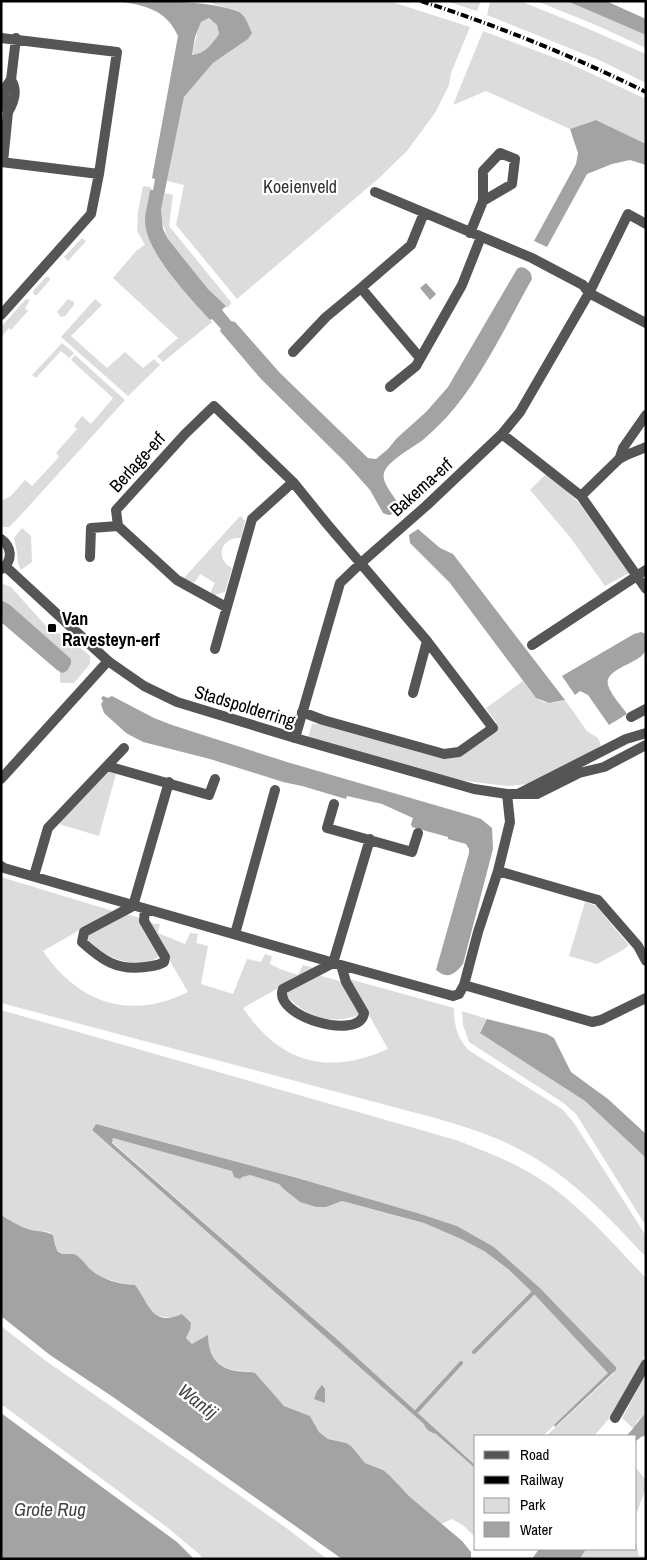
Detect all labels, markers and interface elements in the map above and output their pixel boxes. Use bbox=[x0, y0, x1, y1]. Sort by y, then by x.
park label: Koeienveld bbox=[263, 174, 337, 199]
street label: Berlage-erf bbox=[103, 426, 171, 497]
street label: Bakema-erf bbox=[384, 452, 458, 522]
place label: Van Ravesteyn-erf bbox=[62, 606, 160, 652]
marker: Van Ravesteyn-erf bbox=[46, 622, 58, 634]
street label: Stadspolderring bbox=[192, 679, 299, 733]
water label: Wantij bbox=[173, 1377, 224, 1425]
legend bbox=[474, 1435, 637, 1550]
text: Road bbox=[520, 1444, 549, 1465]
text: Railway bbox=[520, 1469, 565, 1490]
text: Park bbox=[520, 1494, 546, 1515]
water label: Grote Rug bbox=[14, 1496, 86, 1522]
text: Water bbox=[520, 1519, 552, 1540]

